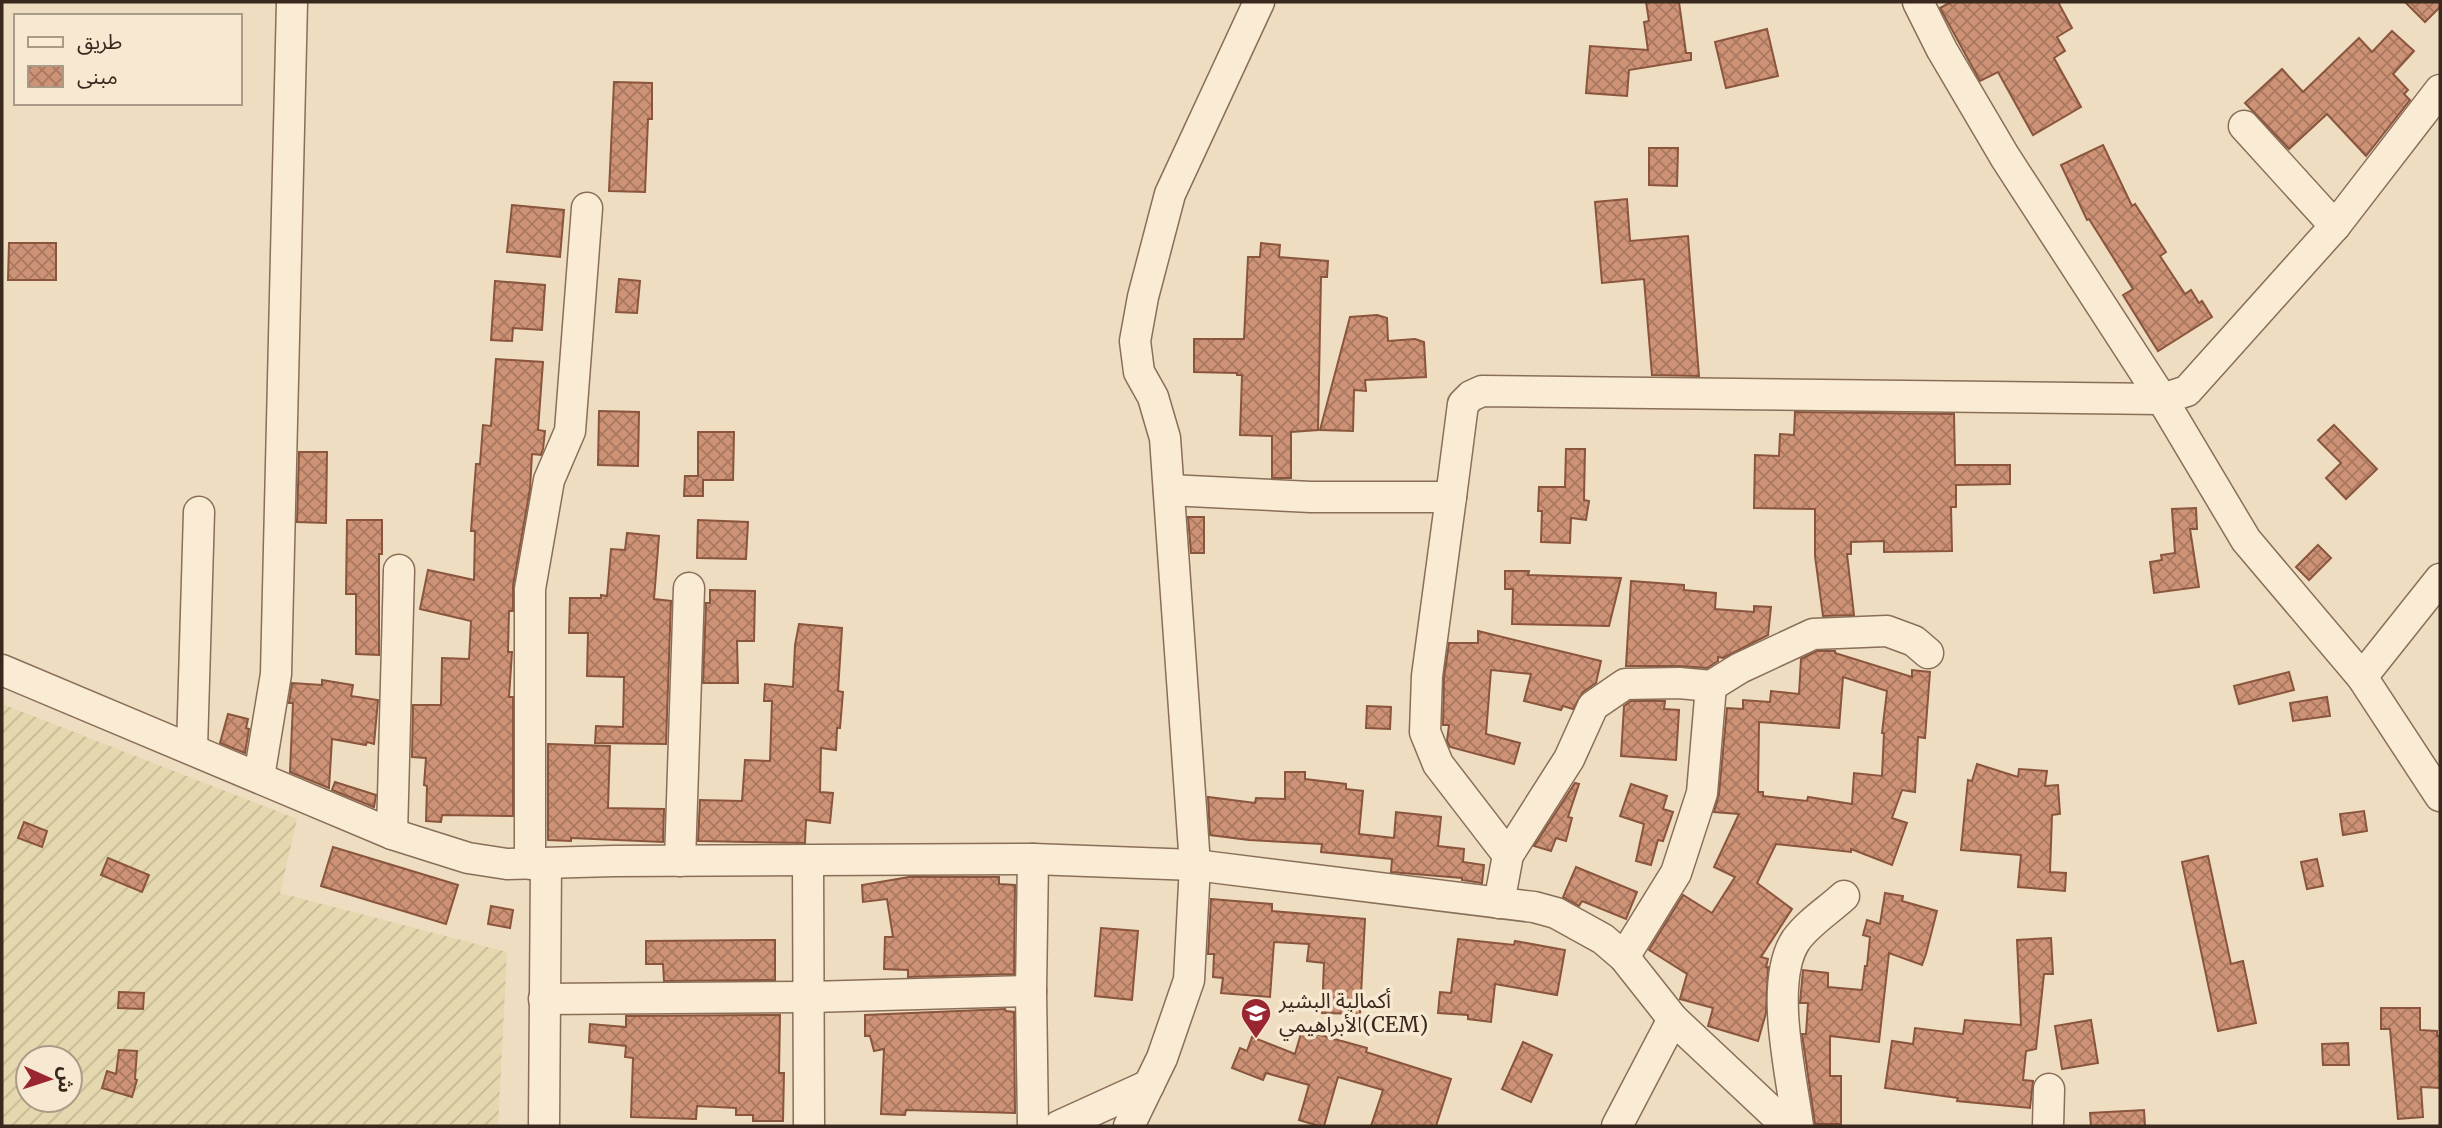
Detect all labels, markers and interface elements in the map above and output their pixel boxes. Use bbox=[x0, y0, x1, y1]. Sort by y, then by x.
legend bbox=[14, 14, 242, 105]
text: طريق bbox=[77, 28, 122, 55]
text: مبنى bbox=[77, 63, 118, 90]
place label: أكمالية البشير الأبراهيمي(CEM) bbox=[1278, 987, 1428, 1041]
school or university icon: أكمالية البشير الأبراهيمي(CEM) bbox=[1239, 996, 1273, 1040]
north arrow bbox=[14, 1044, 84, 1114]
text: ش bbox=[53, 1066, 79, 1094]

